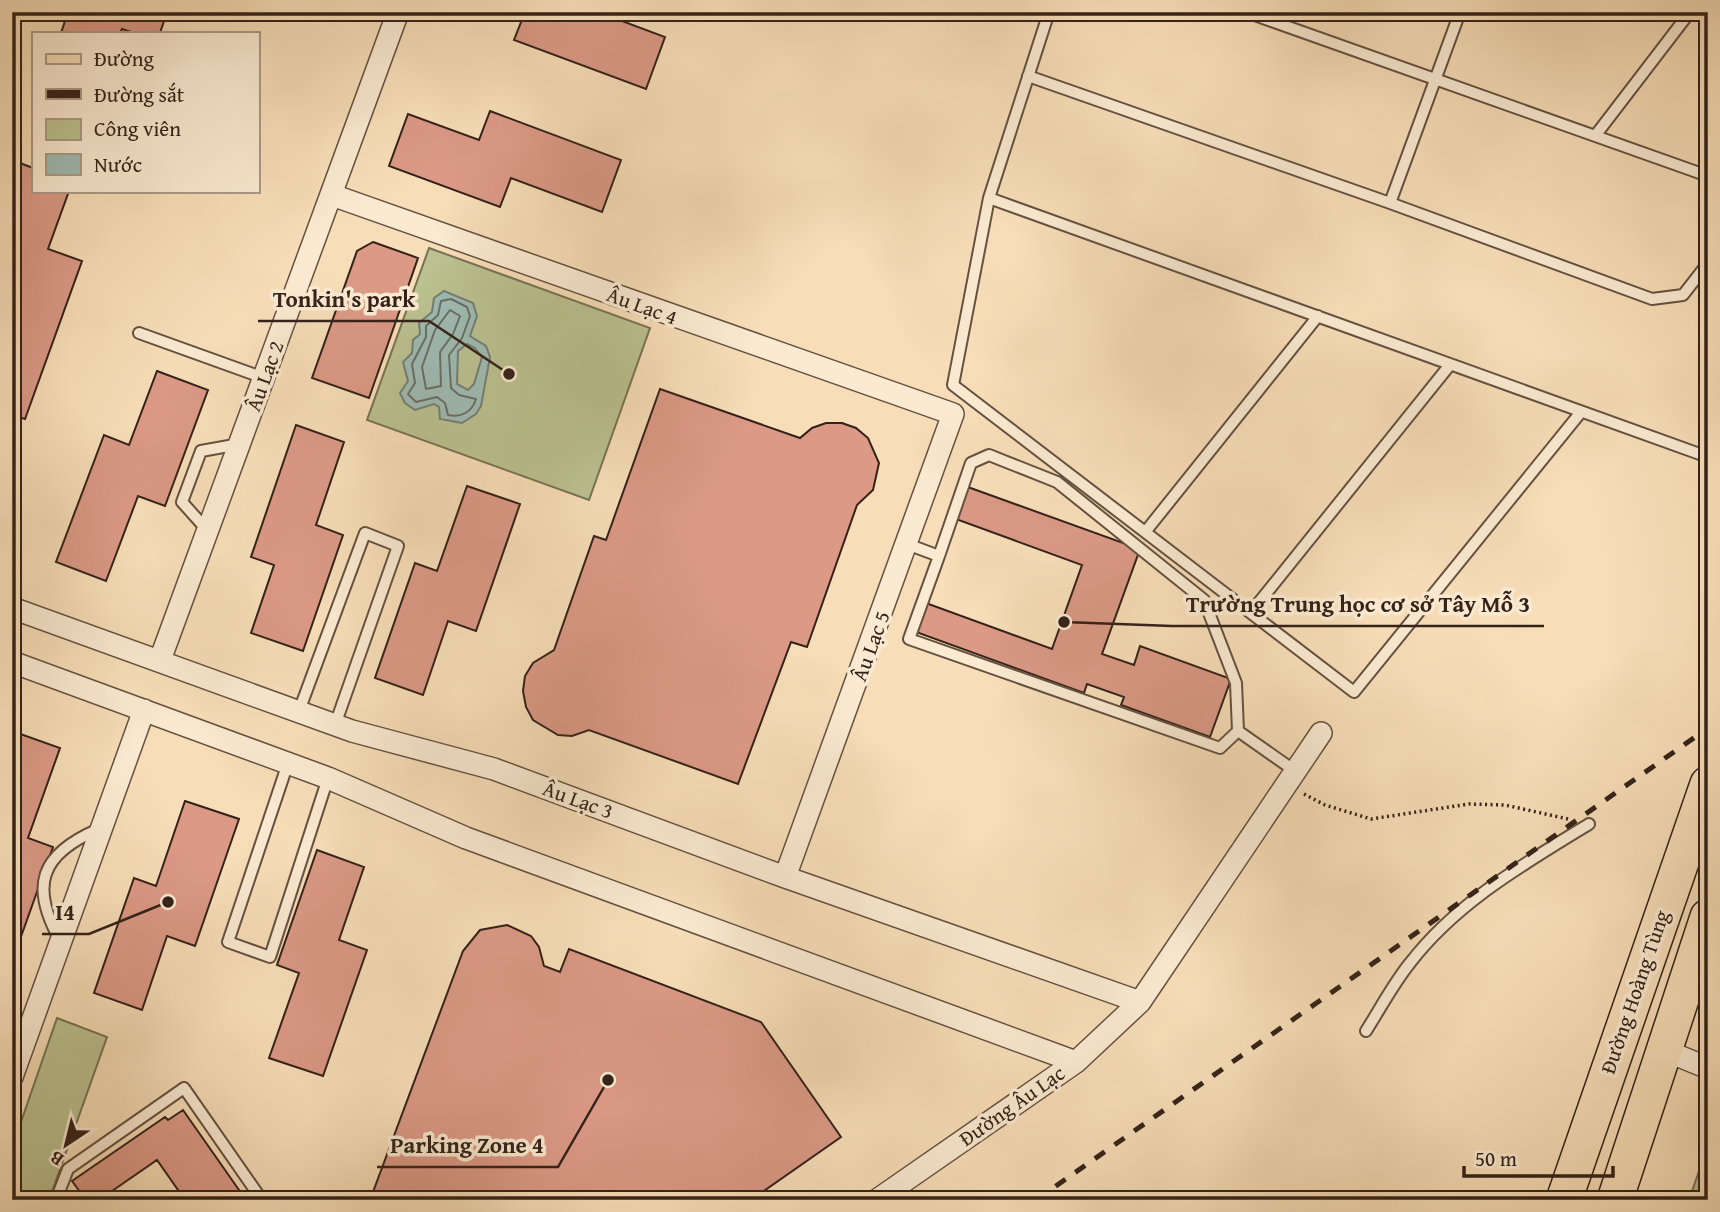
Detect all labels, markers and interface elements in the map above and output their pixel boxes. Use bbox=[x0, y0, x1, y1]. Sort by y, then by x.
legend bbox=[32, 32, 259, 192]
text: Đường bbox=[94, 43, 155, 74]
text: Đường sắt bbox=[94, 79, 185, 110]
text: Công viên bbox=[94, 113, 181, 144]
text: Nước bbox=[94, 149, 142, 180]
callout: Tonkin's park bbox=[258, 277, 429, 321]
street label: Âu Lạc 4 bbox=[603, 278, 682, 333]
text: Tonkin's park bbox=[273, 282, 416, 315]
street label: Âu Lạc 2 bbox=[237, 336, 292, 415]
callout: Trường Trung học cơ sở Tây Mỗ 3 bbox=[1172, 582, 1544, 626]
text: Trường Trung học cơ sở Tây Mỗ 3 bbox=[1186, 587, 1530, 620]
street label: Âu Lạc 5 bbox=[843, 606, 898, 685]
street label: Âu Lạc 3 bbox=[539, 772, 618, 827]
callout: I4 bbox=[42, 890, 89, 934]
text: I4 bbox=[55, 895, 75, 928]
street label: Đường Hoàng Tùng bbox=[1592, 905, 1677, 1078]
street label: Đường Âu Lạc bbox=[953, 1058, 1071, 1153]
north arrow bbox=[32, 1110, 102, 1180]
callout: Parking Zone 4 bbox=[377, 1123, 558, 1167]
text: Parking Zone 4 bbox=[390, 1128, 544, 1161]
scale bar bbox=[1464, 1135, 1613, 1179]
text: 50 m bbox=[1475, 1143, 1517, 1174]
text: B bbox=[43, 1144, 69, 1174]

